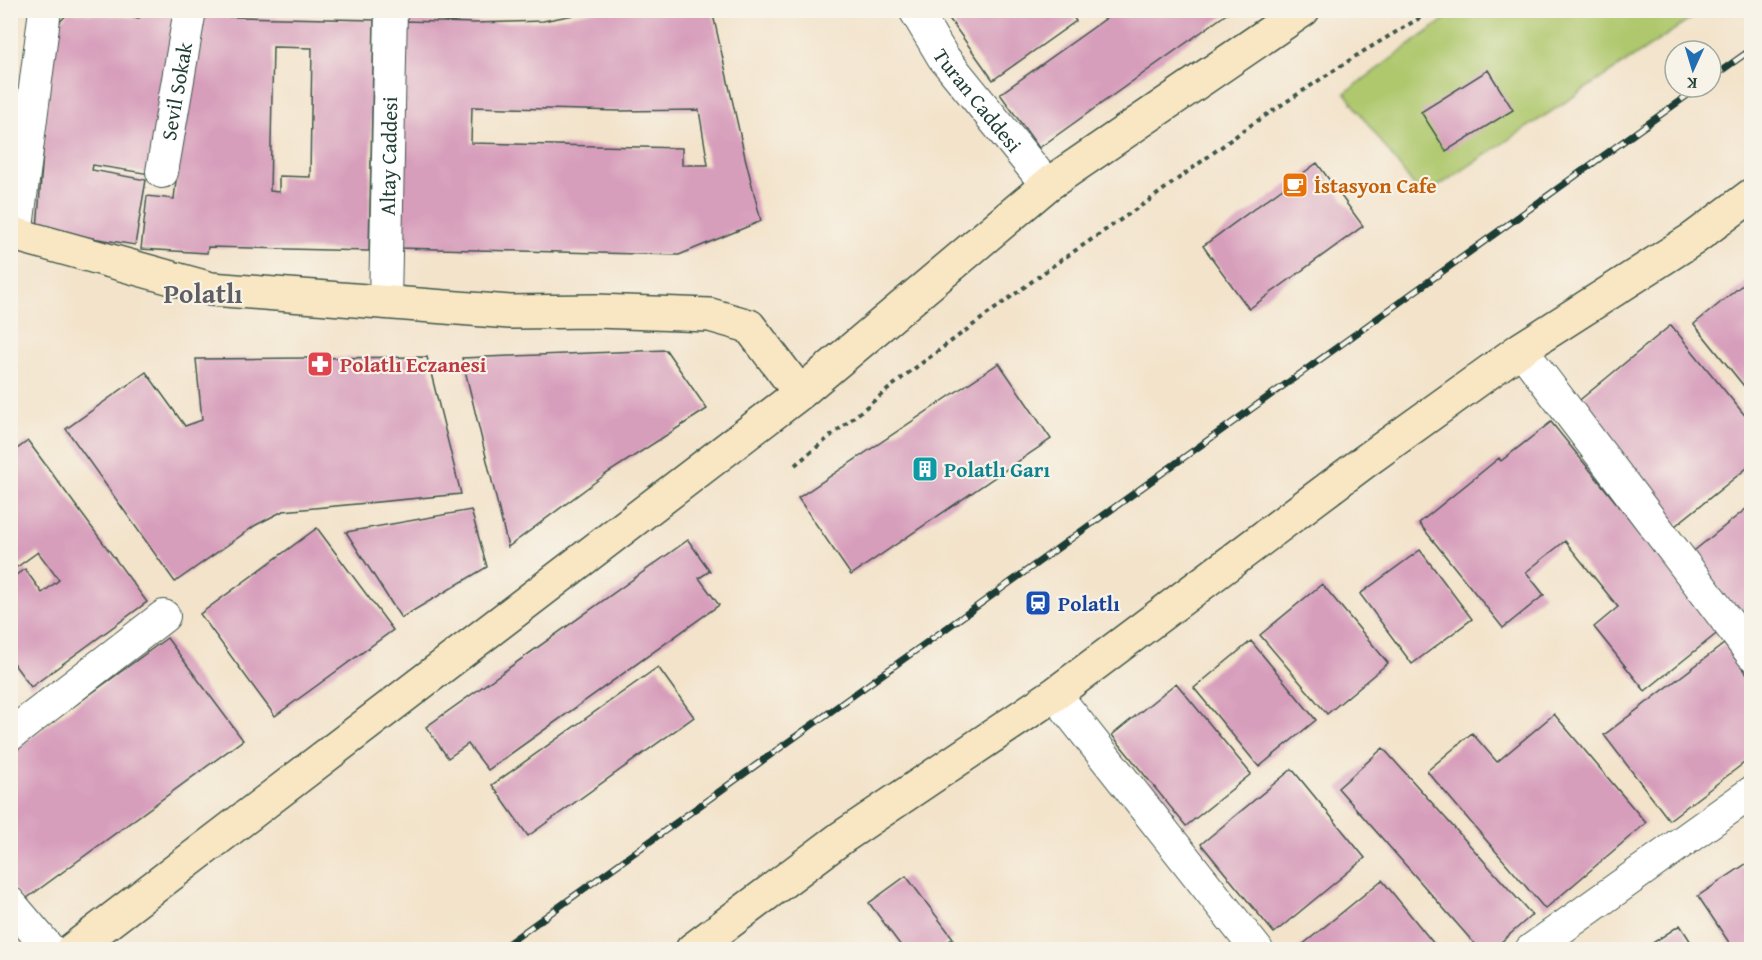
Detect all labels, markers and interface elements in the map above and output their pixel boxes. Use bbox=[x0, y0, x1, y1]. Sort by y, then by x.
street label: Sevil Sokak bbox=[152, 39, 200, 143]
north arrow bbox=[1663, 39, 1723, 99]
street label: Turan Caddesi bbox=[926, 42, 1030, 159]
text: K bbox=[1685, 72, 1698, 96]
street label: Altay Caddesi bbox=[371, 96, 405, 216]
cafe icon: İstasyon Cafe bbox=[1280, 170, 1310, 200]
place label: İstasyon Cafe bbox=[1314, 170, 1437, 201]
district label: Polatlı bbox=[163, 273, 243, 313]
pharmacy icon: Polatlı Eczanesi bbox=[305, 349, 335, 379]
place label: Polatlı Eczanesi bbox=[340, 349, 487, 380]
building icon: Polatlı Garı bbox=[910, 454, 940, 484]
place label: Polatlı Garı bbox=[944, 454, 1050, 485]
station icon: Polatlı bbox=[1023, 588, 1053, 618]
place label: Polatlı bbox=[1058, 588, 1120, 619]

